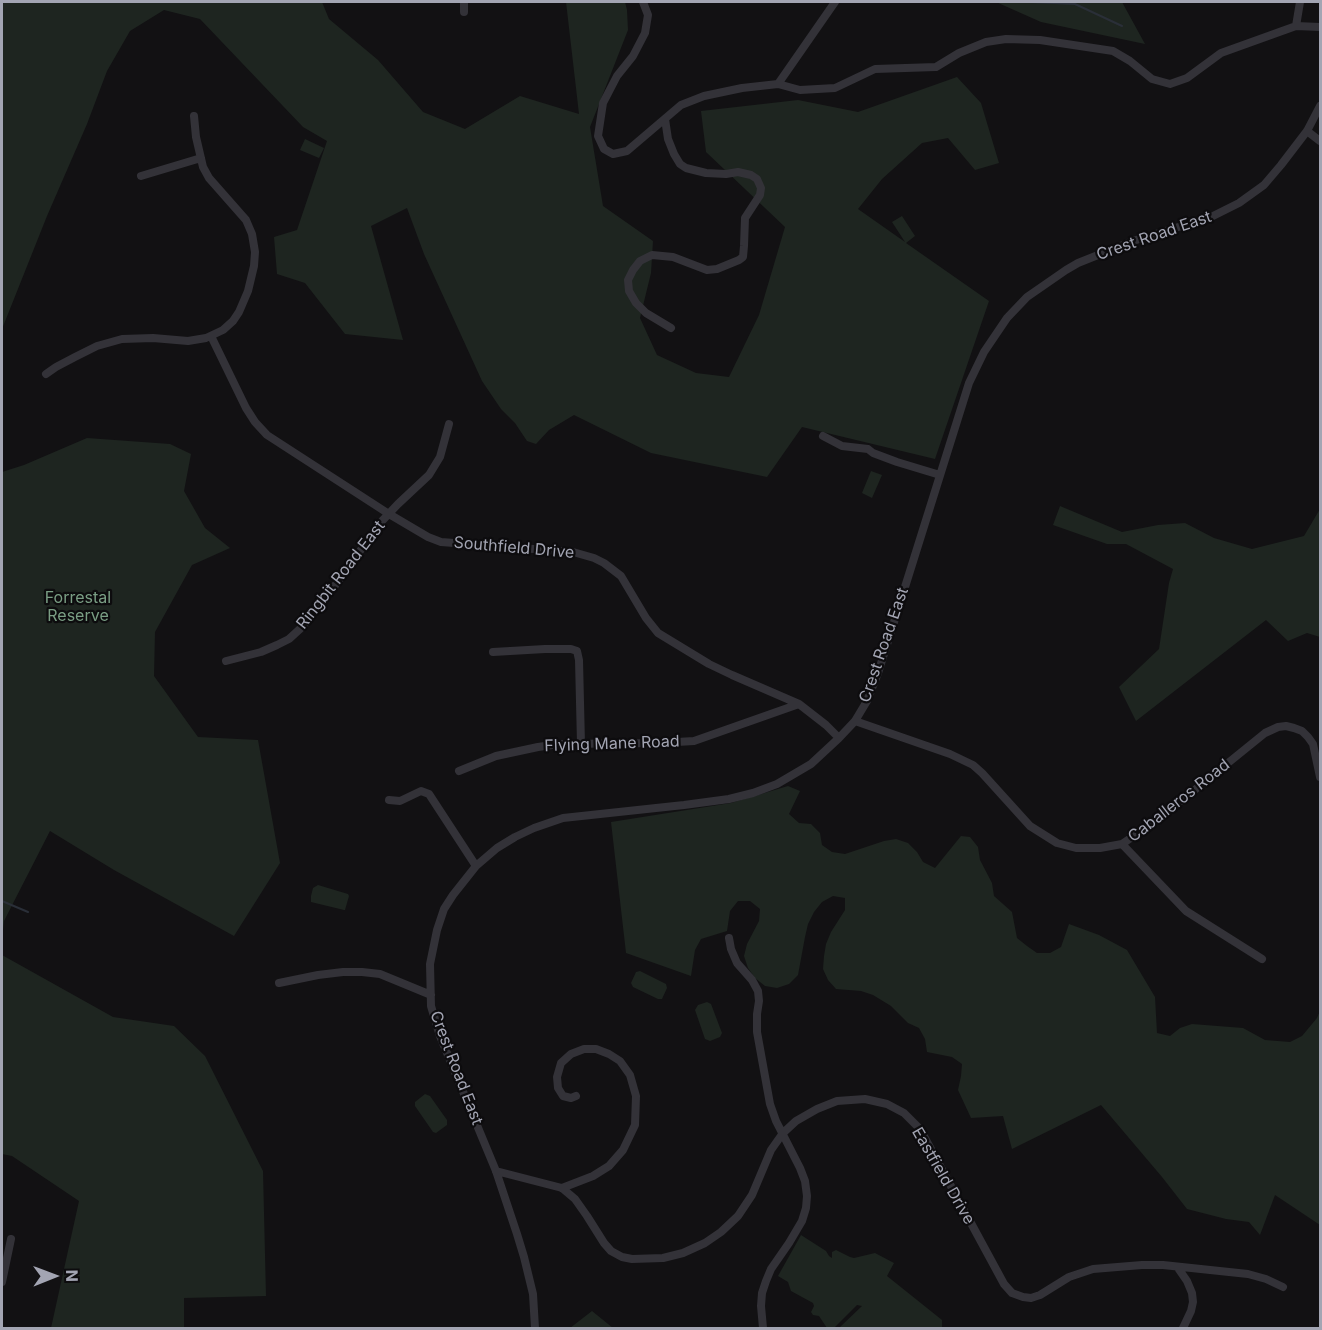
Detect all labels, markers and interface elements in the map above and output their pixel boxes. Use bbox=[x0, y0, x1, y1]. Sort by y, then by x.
street label: Crest Road East bbox=[1094, 207, 1214, 265]
street label: Ringbit Road East bbox=[293, 517, 389, 633]
street label: Southfield Drive bbox=[453, 533, 575, 563]
street label: Crest Road East bbox=[855, 585, 913, 705]
park label: Forrestal Reserve bbox=[45, 588, 111, 626]
street label: Flying Mane Road bbox=[544, 732, 680, 756]
street label: Caballeros Road bbox=[1124, 755, 1234, 847]
street label: Crest Road East bbox=[425, 1008, 487, 1128]
street label: Eastfield Drive bbox=[907, 1124, 979, 1228]
north arrow bbox=[24, 1246, 84, 1306]
text: N bbox=[62, 1269, 82, 1282]

